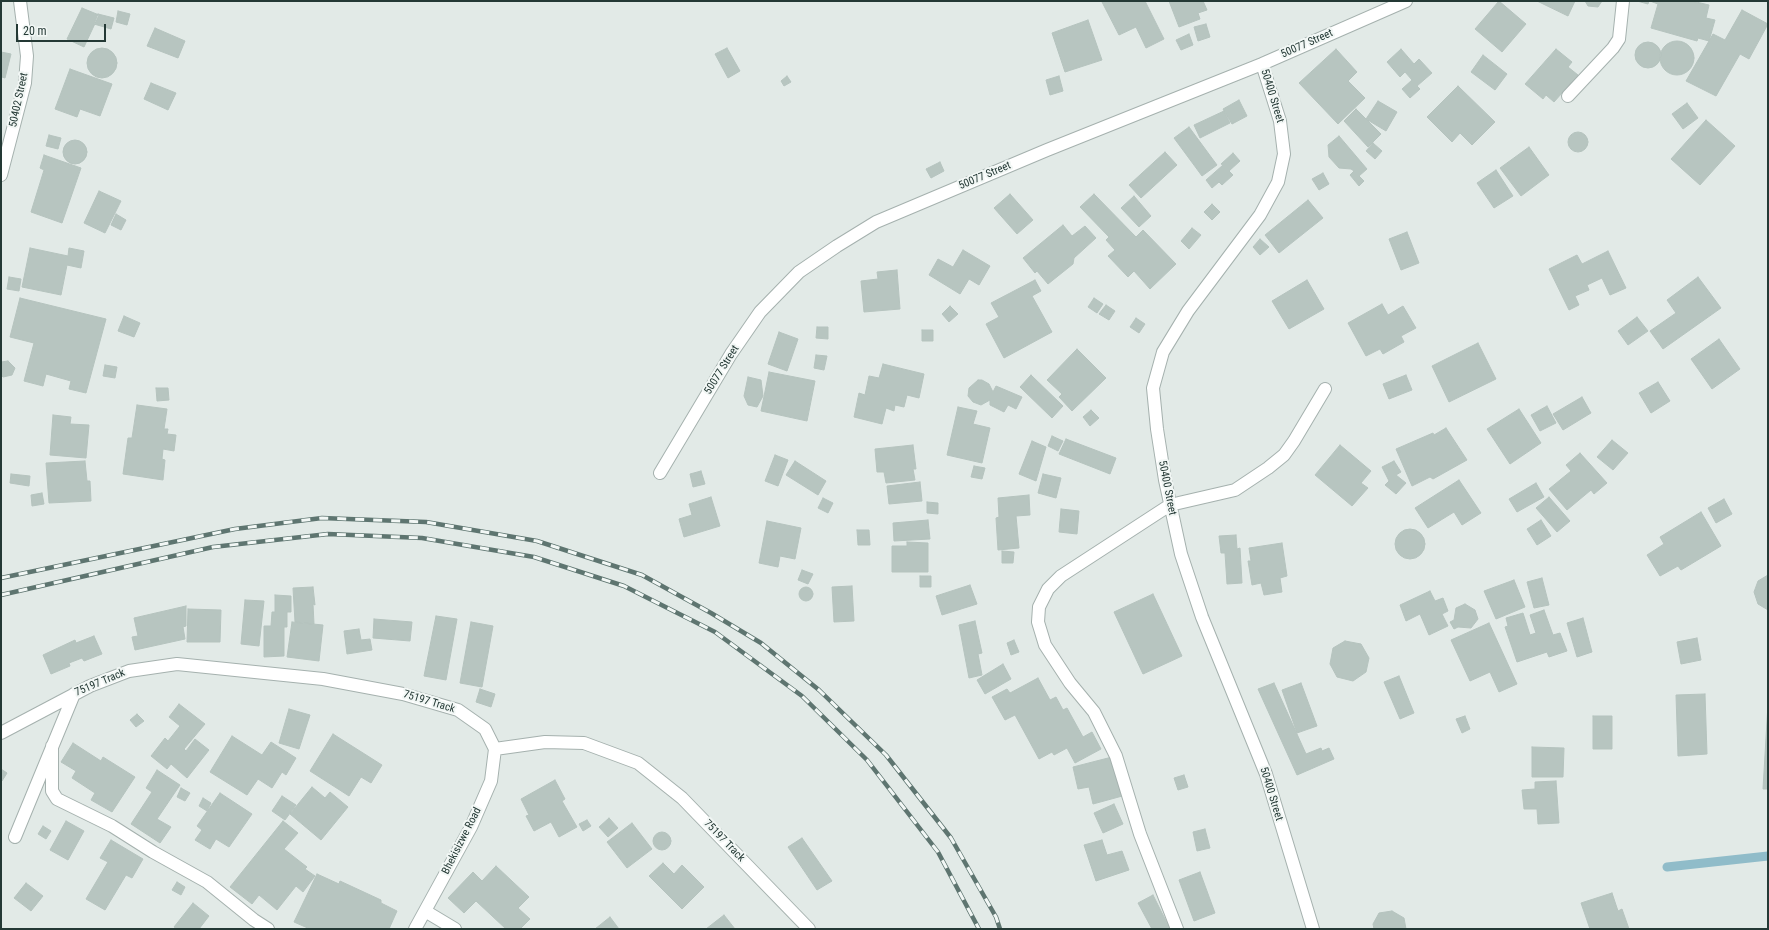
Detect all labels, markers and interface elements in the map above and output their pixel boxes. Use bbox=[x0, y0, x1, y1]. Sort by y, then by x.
scale bar bbox=[18, 16, 108, 42]
text: 20 m bbox=[23, 24, 47, 38]
street label: 50077 Street bbox=[1279, 27, 1335, 61]
street label: 50400 Street bbox=[1258, 68, 1286, 124]
street label: 50402 Street bbox=[7, 72, 31, 128]
street label: 50077 Street bbox=[957, 159, 1013, 193]
street label: 50077 Street bbox=[702, 343, 742, 397]
street label: 50400 Street bbox=[1155, 460, 1179, 516]
street label: 75197 Track bbox=[73, 666, 127, 700]
street label: 75197 Track bbox=[402, 688, 456, 716]
street label: 50400 Street bbox=[1257, 766, 1285, 822]
street label: Bhekisizwe Road bbox=[439, 805, 485, 877]
street label: 75197 Track bbox=[701, 817, 747, 865]

